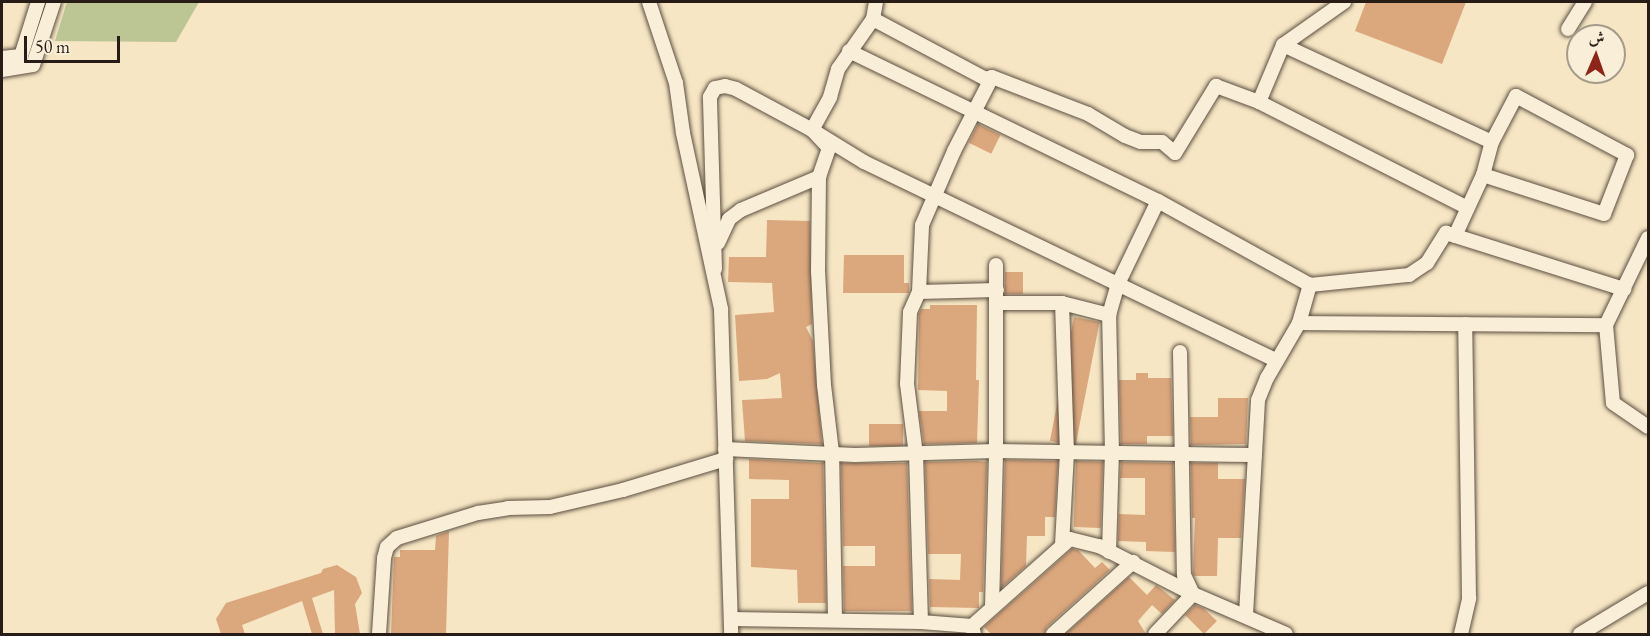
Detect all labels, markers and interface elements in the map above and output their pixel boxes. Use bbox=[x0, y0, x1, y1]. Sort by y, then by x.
scale bar bbox=[27, 24, 123, 62]
north arrow bbox=[1566, 24, 1626, 84]
text: ش bbox=[1588, 27, 1605, 48]
text: 50 m bbox=[35, 35, 70, 58]

